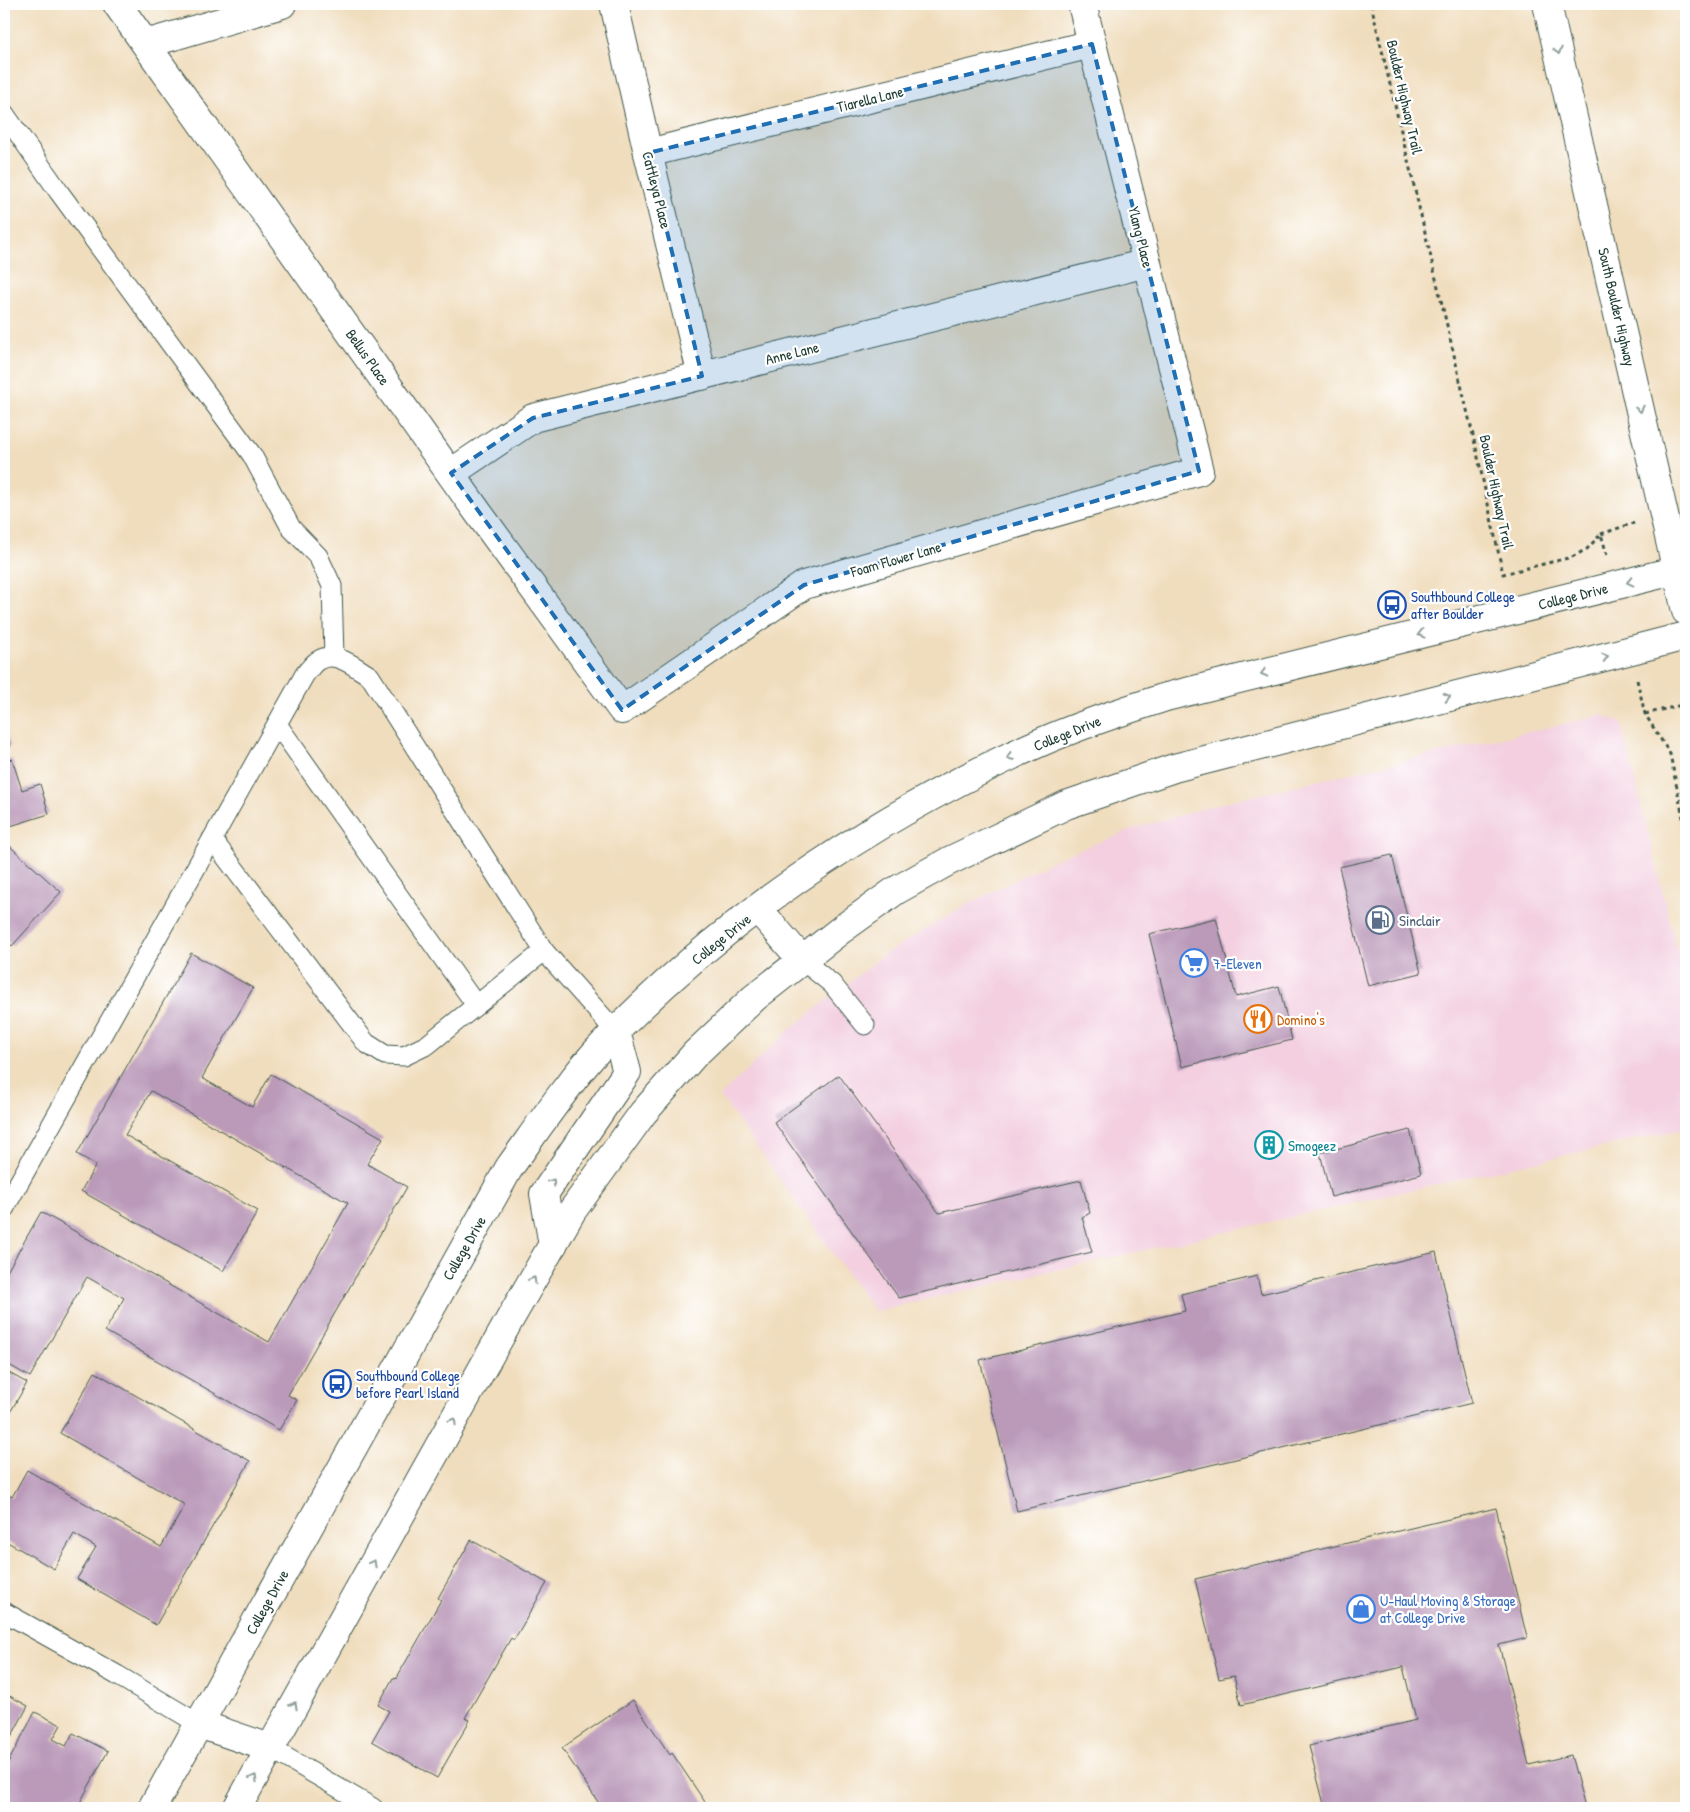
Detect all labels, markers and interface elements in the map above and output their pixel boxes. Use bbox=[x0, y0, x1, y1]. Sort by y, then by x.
street label: Boulder Highway Trail bbox=[1382, 38, 1428, 156]
one-way arrow bbox=[1552, 47, 1563, 56]
street label: Tiarella Lane bbox=[834, 81, 906, 117]
street label: Cattleya Place bbox=[637, 149, 677, 231]
street label: Ylang Place bbox=[1123, 204, 1159, 270]
street label: South Boulder Highway bbox=[1593, 246, 1641, 368]
street label: Bellus Place bbox=[341, 325, 395, 389]
street label: Anne Lane bbox=[763, 336, 821, 370]
one-way arrow bbox=[1634, 404, 1645, 413]
street label: Boulder Highway Trail bbox=[1475, 433, 1519, 551]
street label: Foam Flower Lane bbox=[847, 536, 944, 582]
one-way arrow bbox=[1625, 576, 1634, 587]
street label: College Drive bbox=[1536, 577, 1610, 615]
place label: Southbound College after Boulder bbox=[1411, 586, 1515, 624]
bus stop icon: Southbound College after Boulder bbox=[1377, 590, 1407, 620]
one-way arrow bbox=[1417, 628, 1426, 639]
one-way arrow bbox=[1600, 652, 1608, 662]
one-way arrow bbox=[1259, 667, 1268, 678]
one-way arrow bbox=[1443, 693, 1451, 703]
street label: College Drive bbox=[1030, 710, 1104, 756]
one-way arrow bbox=[1006, 750, 1015, 761]
fuel station icon: Sinclair bbox=[1365, 905, 1395, 935]
street label: College Drive bbox=[687, 908, 755, 970]
place label: Sinclair bbox=[1399, 910, 1441, 931]
supermarket icon: 7-Eleven bbox=[1179, 948, 1209, 978]
place label: 7-Eleven bbox=[1213, 953, 1262, 974]
restaurant icon: Domino's bbox=[1243, 1004, 1273, 1034]
place label: Domino's bbox=[1277, 1009, 1325, 1030]
building icon: Smogeez bbox=[1254, 1130, 1284, 1160]
place label: Smogeez bbox=[1288, 1135, 1337, 1156]
one-way arrow bbox=[546, 1178, 555, 1188]
street label: College Drive bbox=[437, 1212, 491, 1284]
one-way arrow bbox=[526, 1276, 536, 1285]
place label: Southbound College before Pearl Island bbox=[356, 1365, 460, 1403]
bus stop icon: Southbound College before Pearl Island bbox=[322, 1369, 352, 1399]
one-way arrow bbox=[446, 1418, 456, 1427]
one-way arrow bbox=[367, 1560, 377, 1569]
street label: College Drive bbox=[241, 1566, 293, 1638]
place label: U-Haul Moving & Storage at College Drive bbox=[1380, 1590, 1516, 1628]
shop icon: U-Haul Moving & Storage at College Drive bbox=[1346, 1594, 1376, 1624]
one-way arrow bbox=[288, 1701, 298, 1710]
one-way arrow bbox=[247, 1774, 257, 1783]

